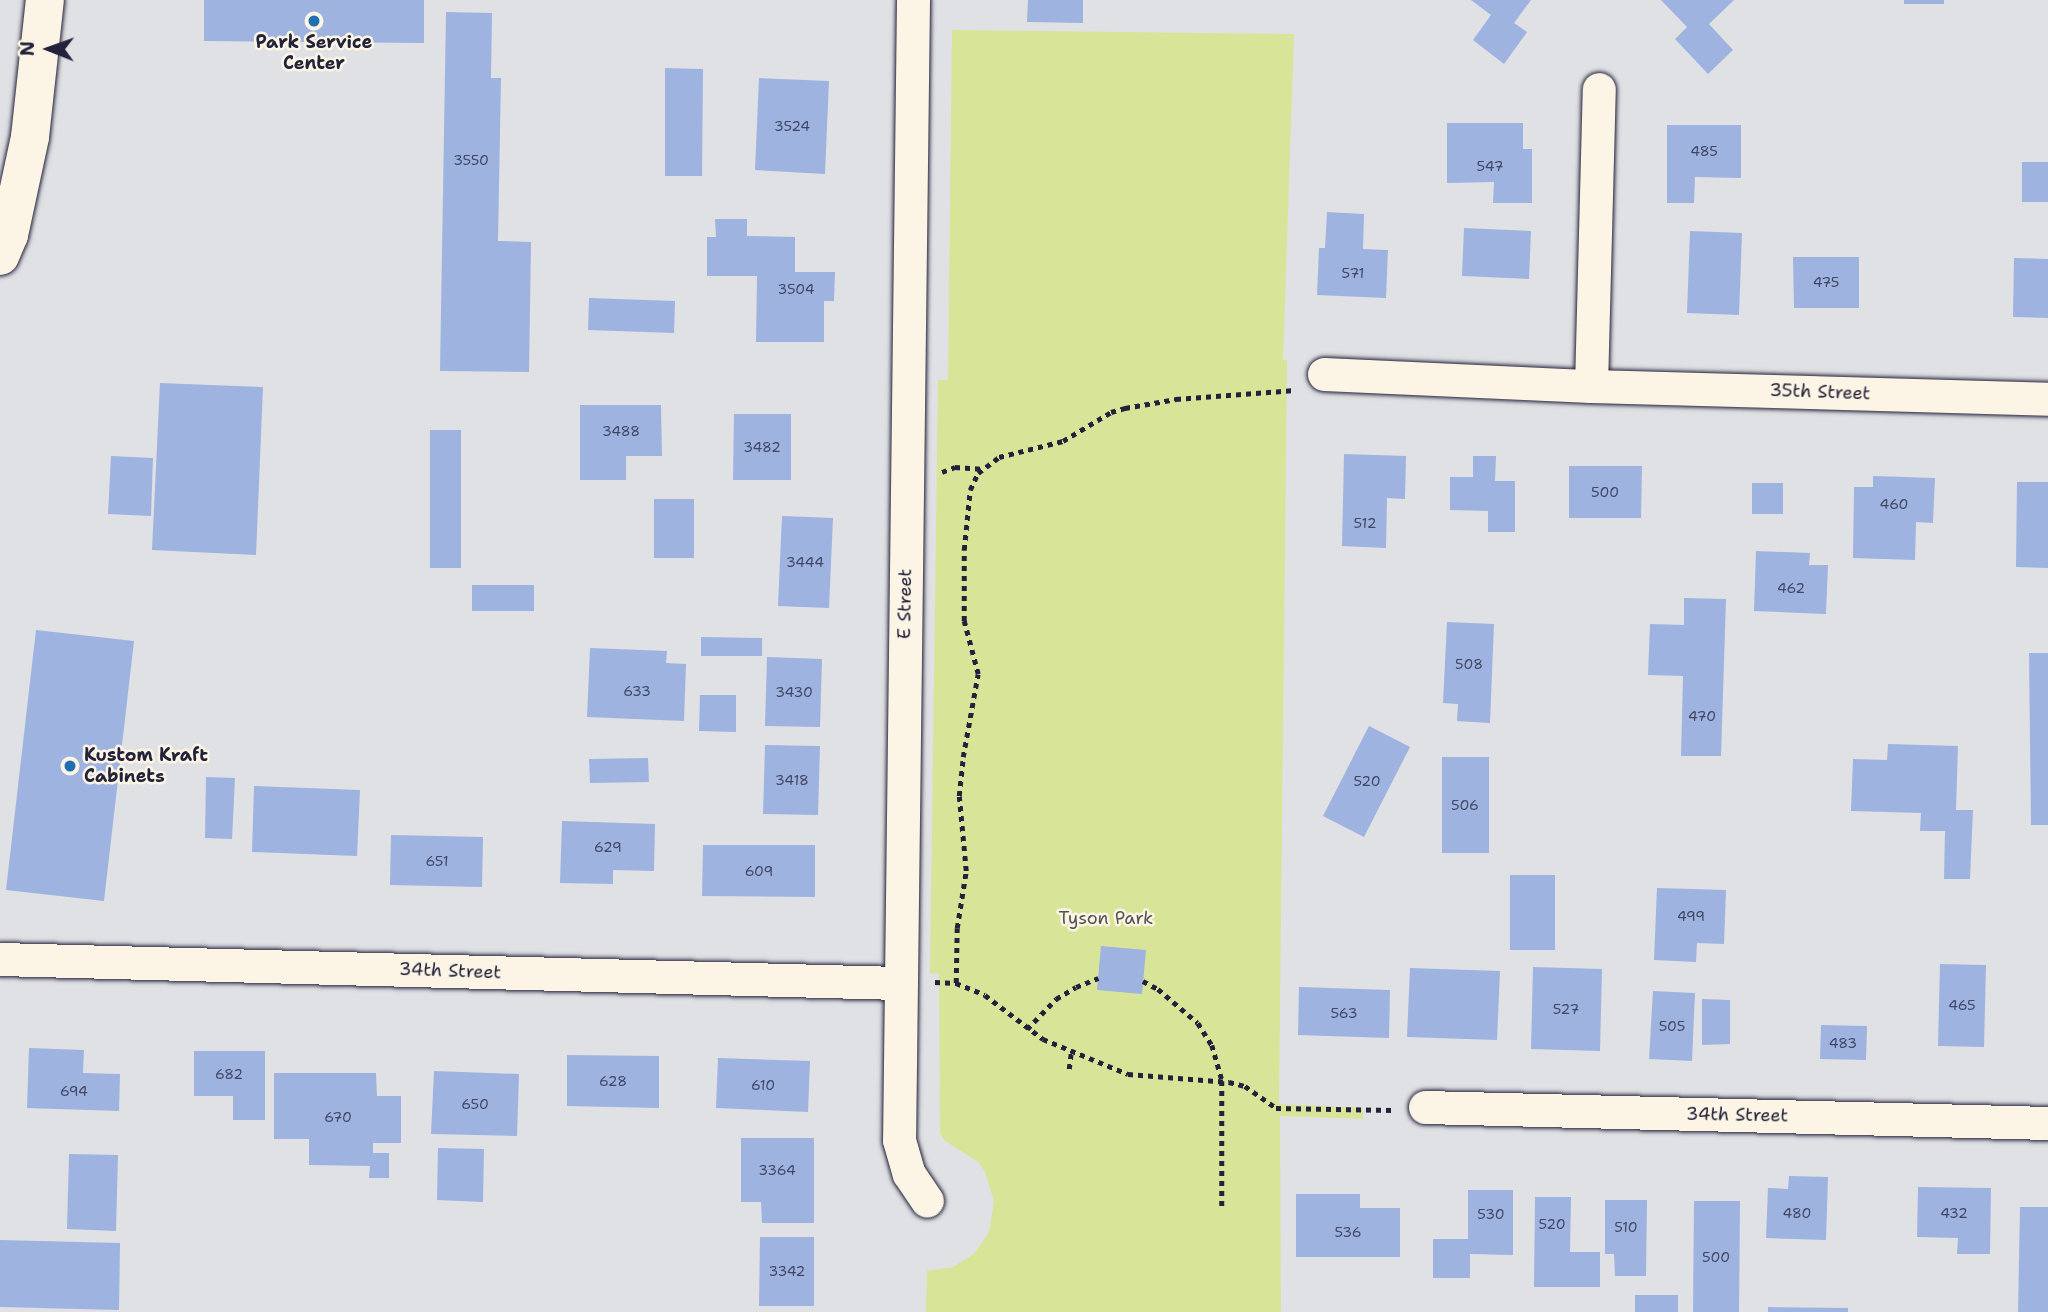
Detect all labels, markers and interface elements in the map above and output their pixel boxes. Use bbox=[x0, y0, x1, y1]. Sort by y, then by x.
marker: Park Service Center bbox=[306, 13, 322, 29]
north arrow bbox=[14, 14, 84, 84]
place label: Park Service Center bbox=[256, 32, 372, 74]
text: N bbox=[15, 41, 40, 56]
house number: 3524 bbox=[774, 118, 810, 134]
house number: 485 bbox=[1690, 143, 1718, 159]
house number: 3550 bbox=[453, 152, 489, 168]
house number: 547 bbox=[1477, 158, 1503, 174]
house number: 571 bbox=[1342, 265, 1364, 281]
house number: 475 bbox=[1813, 274, 1839, 290]
house number: 3504 bbox=[777, 281, 815, 297]
street label: 35th Street bbox=[1769, 379, 1871, 405]
house number: 3488 bbox=[602, 423, 640, 439]
house number: 3482 bbox=[743, 439, 781, 455]
house number: 500 bbox=[1591, 484, 1619, 500]
house number: 460 bbox=[1880, 496, 1908, 512]
house number: 512 bbox=[1354, 515, 1376, 531]
house number: 3444 bbox=[786, 554, 824, 570]
street label: E Street bbox=[894, 569, 916, 639]
house number: 462 bbox=[1777, 580, 1805, 596]
house number: 508 bbox=[1455, 656, 1483, 672]
house number: 633 bbox=[623, 683, 651, 699]
house number: 3430 bbox=[775, 684, 813, 700]
house number: 470 bbox=[1688, 708, 1716, 724]
place label: Kustom Kraft Cabinets bbox=[84, 745, 208, 788]
marker: Kustom Kraft Cabinets bbox=[62, 758, 78, 774]
house number: 3418 bbox=[775, 772, 809, 788]
house number: 520 bbox=[1354, 773, 1380, 789]
house number: 506 bbox=[1451, 797, 1479, 813]
house number: 629 bbox=[594, 839, 622, 855]
house number: 651 bbox=[425, 853, 449, 869]
house number: 609 bbox=[745, 863, 773, 879]
park label: Tyson Park bbox=[1059, 907, 1153, 929]
house number: 499 bbox=[1677, 908, 1705, 924]
street label: 34th Street bbox=[399, 958, 501, 984]
house number: 465 bbox=[1948, 997, 1976, 1013]
house number: 527 bbox=[1553, 1001, 1579, 1017]
house number: 563 bbox=[1330, 1005, 1358, 1021]
house number: 505 bbox=[1659, 1018, 1685, 1034]
house number: 483 bbox=[1829, 1035, 1857, 1051]
house number: 682 bbox=[215, 1066, 243, 1082]
house number: 628 bbox=[599, 1073, 627, 1089]
house number: 610 bbox=[751, 1077, 775, 1093]
house number: 694 bbox=[60, 1083, 88, 1099]
house number: 650 bbox=[461, 1096, 489, 1112]
street label: 34th Street bbox=[1686, 1103, 1788, 1127]
house number: 670 bbox=[324, 1109, 352, 1125]
house number: 3364 bbox=[758, 1162, 796, 1178]
house number: 480 bbox=[1783, 1205, 1811, 1221]
house number: 432 bbox=[1940, 1205, 1968, 1221]
house number: 530 bbox=[1477, 1206, 1505, 1222]
house number: 520 bbox=[1539, 1216, 1565, 1232]
house number: 510 bbox=[1614, 1219, 1638, 1235]
house number: 536 bbox=[1334, 1224, 1362, 1240]
house number: 500 bbox=[1702, 1249, 1730, 1265]
house number: 3342 bbox=[769, 1263, 805, 1279]

